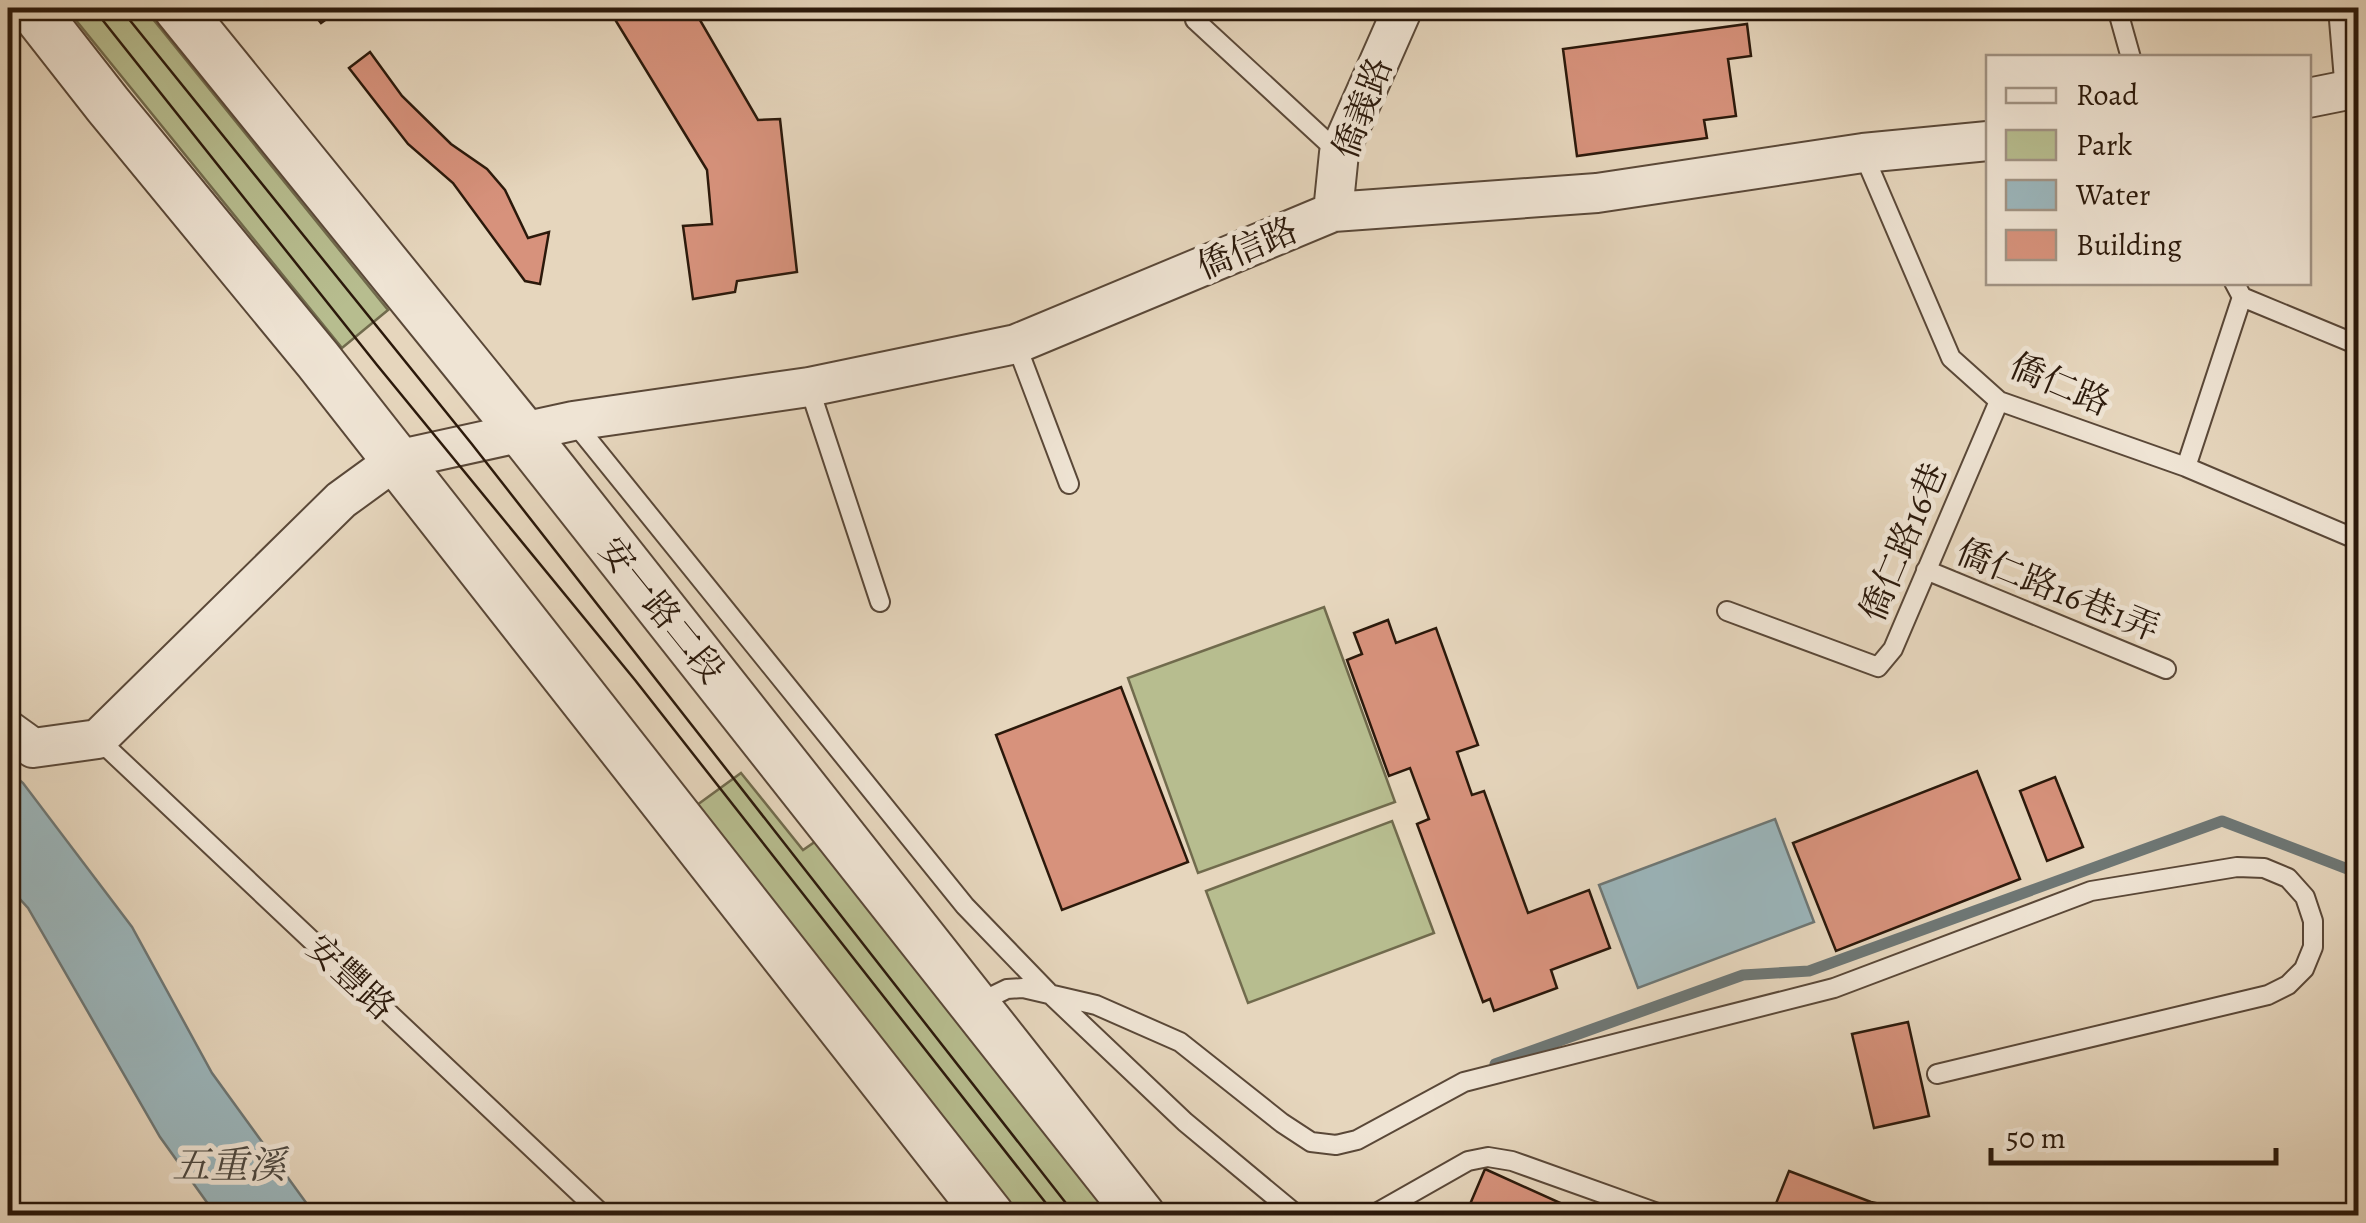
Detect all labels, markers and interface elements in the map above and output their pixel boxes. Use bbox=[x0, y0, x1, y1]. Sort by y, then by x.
street label: 僑義路 bbox=[1321, 50, 1403, 166]
legend bbox=[1986, 55, 2311, 285]
text: Road bbox=[2076, 75, 2139, 115]
text: Park bbox=[2076, 125, 2132, 165]
text: Water bbox=[2075, 175, 2150, 215]
street label: 僑信路 bbox=[1189, 205, 1305, 291]
text: Building bbox=[2076, 225, 2182, 265]
street label: 僑仁路 bbox=[2002, 341, 2118, 427]
street label: 僑仁路16巷 bbox=[1848, 455, 1958, 629]
street label: 安一路二段 bbox=[588, 527, 736, 693]
street label: 僑仁路16巷1弄 bbox=[1949, 527, 2167, 653]
street label: 安豐路 bbox=[296, 924, 406, 1030]
scale bar bbox=[1991, 1103, 2276, 1165]
text: 50 m bbox=[2006, 1118, 2066, 1158]
water label: 五重溪 bbox=[172, 1139, 290, 1191]

